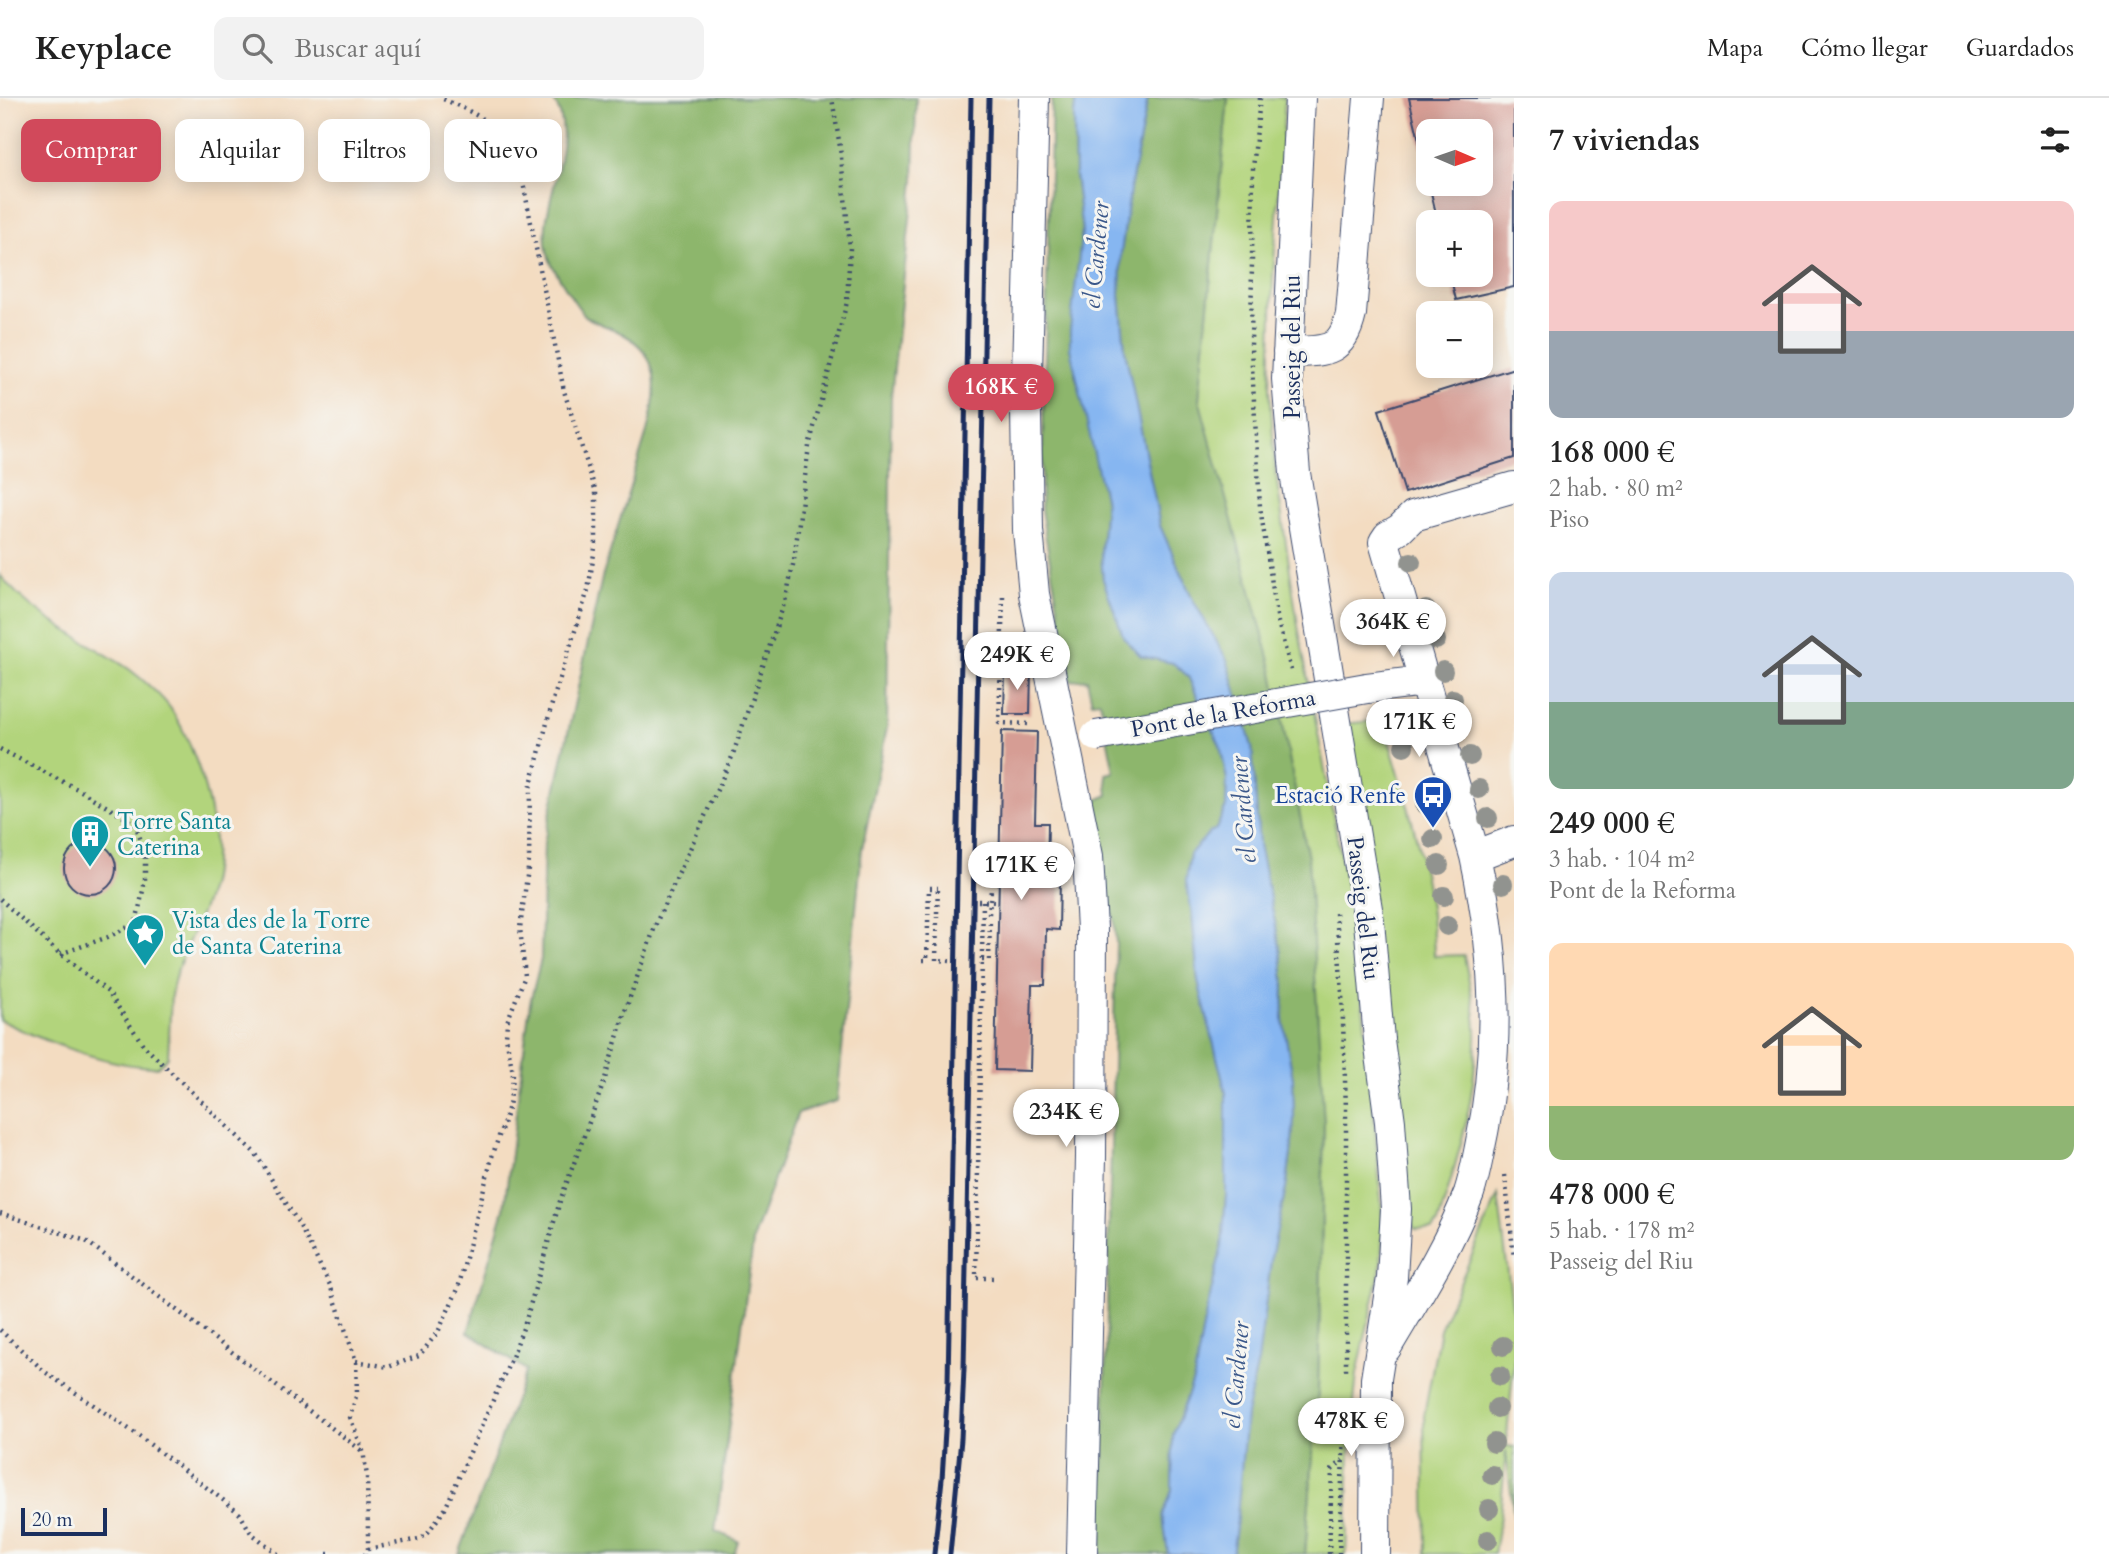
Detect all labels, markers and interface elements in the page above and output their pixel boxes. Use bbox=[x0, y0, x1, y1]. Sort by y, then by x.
search box bbox=[214, 17, 704, 80]
text: Keyplace bbox=[35, 26, 172, 71]
icon: search bbox=[238, 29, 276, 67]
text: Buscar aquí bbox=[294, 31, 421, 66]
text: Mapa bbox=[1707, 32, 1763, 65]
text: Cómo llegar bbox=[1801, 32, 1928, 65]
text: Guardados bbox=[1966, 32, 2074, 65]
chip: Comprar bbox=[21, 119, 161, 182]
chip: Alquilar bbox=[175, 119, 304, 182]
chip: Filtros bbox=[318, 119, 430, 182]
chip: Nuevo bbox=[444, 119, 562, 182]
north arrow bbox=[1416, 119, 1493, 196]
map controls bbox=[1416, 119, 1493, 378]
text: 7 viviendas bbox=[1549, 120, 1700, 161]
icon: filters bbox=[2036, 121, 2074, 159]
water label: el Cardener bbox=[1075, 199, 1118, 310]
button: + bbox=[1416, 210, 1493, 287]
icon: home bbox=[1749, 246, 1875, 372]
street label: Passeig del Riu bbox=[1277, 275, 1308, 419]
button: − bbox=[1416, 301, 1493, 378]
pin: 168K € bbox=[944, 364, 1058, 424]
text: 168K € bbox=[964, 371, 1038, 402]
text: 168 000 € bbox=[1549, 432, 1675, 473]
text: 2 hab. · 80 m² bbox=[1549, 473, 1683, 504]
text: Piso bbox=[1549, 504, 1589, 535]
pin: 364K € bbox=[1336, 600, 1450, 659]
text: 364K € bbox=[1356, 606, 1430, 637]
icon: home bbox=[1749, 617, 1875, 743]
pin: 249K € bbox=[960, 632, 1074, 692]
text: 249K € bbox=[980, 639, 1054, 670]
street label: Pont de la Reforma bbox=[1128, 682, 1318, 745]
pin: 171K € bbox=[1362, 700, 1476, 759]
text: 171K € bbox=[1382, 706, 1456, 737]
water label: el Cardener bbox=[1222, 754, 1265, 865]
bus stop icon: Estació Renfe bbox=[1412, 774, 1454, 829]
place label: Estació Renfe bbox=[1274, 780, 1406, 811]
text: 249 000 € bbox=[1549, 803, 1675, 844]
place label: Torre Santa Caterina bbox=[117, 806, 231, 863]
building icon: Torre Santa Caterina bbox=[69, 813, 111, 868]
street label: Passeig del Riu bbox=[1339, 834, 1388, 982]
pin: 171K € bbox=[964, 842, 1078, 902]
text: 3 hab. · 104 m² bbox=[1549, 844, 1695, 875]
text: 171K € bbox=[984, 849, 1058, 880]
text: Pont de la Reforma bbox=[1549, 875, 1736, 906]
place label: Vista des de la Torre de Santa Caterina bbox=[172, 905, 370, 962]
place icon: Vista des de la Torre de Santa Caterina bbox=[124, 912, 166, 967]
icon: home bbox=[1749, 988, 1875, 1114]
pin: 234K € bbox=[1009, 1090, 1123, 1149]
text: 234K € bbox=[1029, 1096, 1103, 1127]
text: 478 000 € bbox=[1549, 1174, 1675, 1215]
text: 5 hab. · 178 m² bbox=[1549, 1215, 1695, 1246]
text: Passeig del Riu bbox=[1549, 1246, 1694, 1277]
water label: el Cardener bbox=[1215, 1319, 1258, 1430]
pin: 478K € bbox=[1294, 1398, 1408, 1458]
text: 478K € bbox=[1314, 1405, 1388, 1436]
scale bar bbox=[21, 1505, 107, 1537]
text: 20 m bbox=[32, 1507, 73, 1533]

